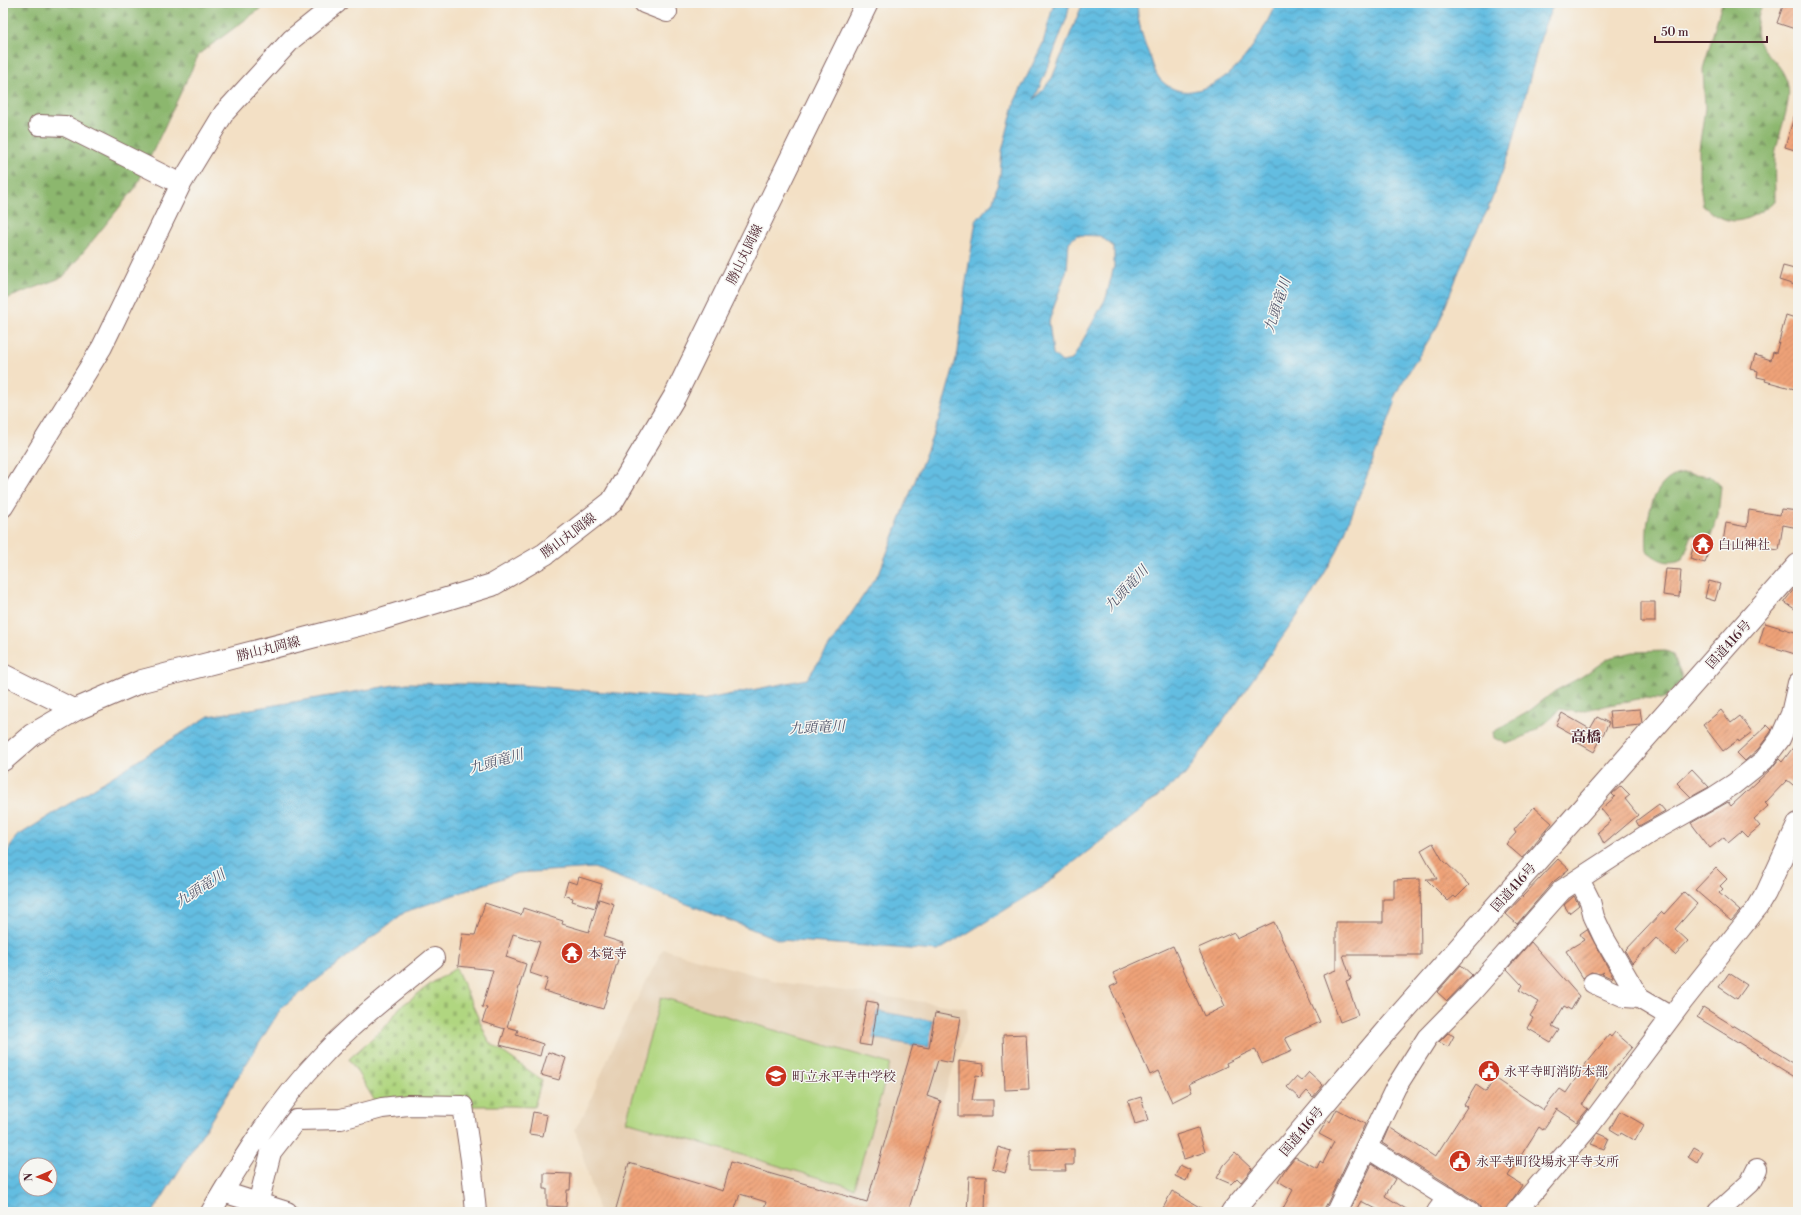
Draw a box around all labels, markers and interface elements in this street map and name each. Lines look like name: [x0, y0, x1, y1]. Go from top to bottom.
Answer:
scale bar: [1655, 18, 1767, 44]
text: 50 m: [1661, 25, 1689, 40]
street label: 勝山丸岡線: [723, 222, 766, 287]
water label: 九頭竜川: [1261, 274, 1296, 335]
street label: 勝山丸岡線: [538, 510, 599, 562]
temple icon: 白山神社: [1690, 531, 1716, 557]
place label: 白山神社: [1718, 537, 1770, 553]
water label: 九頭竜川: [1101, 561, 1154, 615]
street label: 国道416号: [1703, 617, 1755, 672]
street label: 勝山丸岡線: [235, 633, 302, 665]
water label: 九頭竜川: [789, 717, 847, 738]
district label: 高橋: [1571, 728, 1601, 747]
water label: 九頭竜川: [467, 745, 528, 778]
street label: 国道416号: [1488, 860, 1540, 915]
water label: 九頭竜川: [172, 865, 231, 912]
temple icon: 本覚寺: [559, 940, 585, 966]
place label: 本覚寺: [588, 946, 627, 962]
public building icon: 永平寺町消防本部: [1476, 1058, 1502, 1084]
school or university icon: 町立永平寺中学校: [763, 1063, 789, 1089]
place label: 永平寺町消防本部: [1504, 1064, 1608, 1080]
place label: 町立永平寺中学校: [792, 1069, 896, 1085]
street label: 国道416号: [1276, 1104, 1327, 1160]
public building icon: 永平寺町役場永平寺支所: [1447, 1148, 1473, 1174]
place label: 永平寺町役場永平寺支所: [1476, 1154, 1619, 1170]
north arrow: [18, 1157, 58, 1197]
text: N: [22, 1172, 36, 1182]

